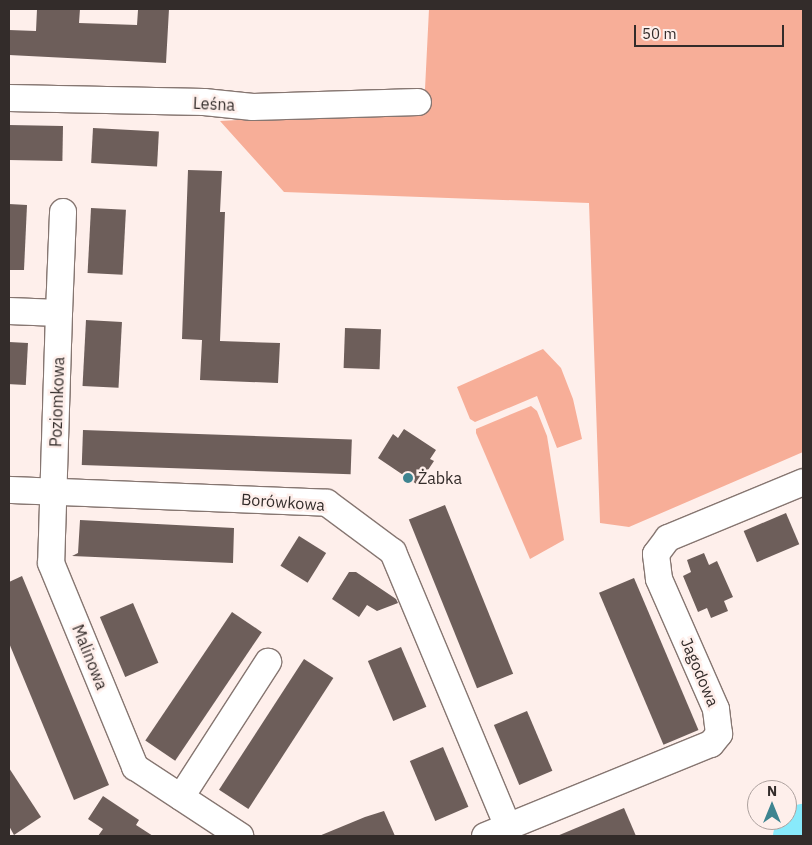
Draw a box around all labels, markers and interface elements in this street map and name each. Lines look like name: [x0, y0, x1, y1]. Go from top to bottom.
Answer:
scale bar: [637, 15, 787, 47]
text: 50 m: [642, 24, 677, 43]
street label: Leśna: [192, 93, 236, 115]
street label: Poziomkowa: [46, 357, 68, 447]
place label: Żabka: [418, 468, 462, 488]
marker: Żabka: [402, 472, 414, 484]
street label: Borówkowa: [240, 489, 326, 515]
street label: Malinowa: [68, 622, 112, 692]
street label: Jagodowa: [677, 635, 723, 709]
north arrow: [747, 780, 797, 830]
text: N: [767, 782, 777, 800]

